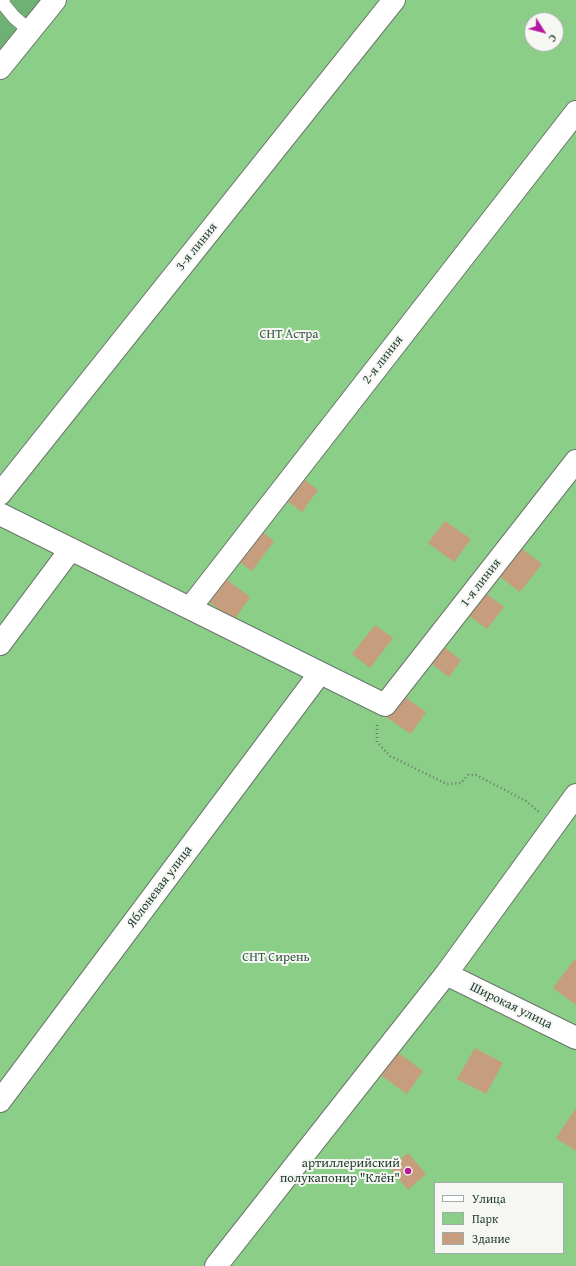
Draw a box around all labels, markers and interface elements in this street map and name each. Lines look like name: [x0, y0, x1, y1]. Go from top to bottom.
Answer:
north arrow: [524, 12, 564, 52]
text: С: [545, 31, 561, 46]
street label: 3-я линия: [173, 220, 221, 274]
park label: СНТ Астра: [260, 327, 318, 343]
street label: 2-я линия: [359, 333, 407, 387]
street label: 1-я линия: [457, 556, 505, 610]
street label: Яблоневая улица: [124, 843, 196, 931]
park label: СНТ Сирень: [242, 950, 310, 966]
street label: Широкая улица: [467, 979, 555, 1033]
place label: артиллерийский полукапонир "Клён": [280, 1156, 400, 1187]
marker: артиллерийский полукапонир "Клён": [403, 1166, 413, 1176]
legend: [434, 1182, 564, 1254]
text: Улица: [472, 1190, 506, 1207]
text: Парк: [472, 1210, 498, 1227]
text: Здание: [472, 1230, 510, 1247]

